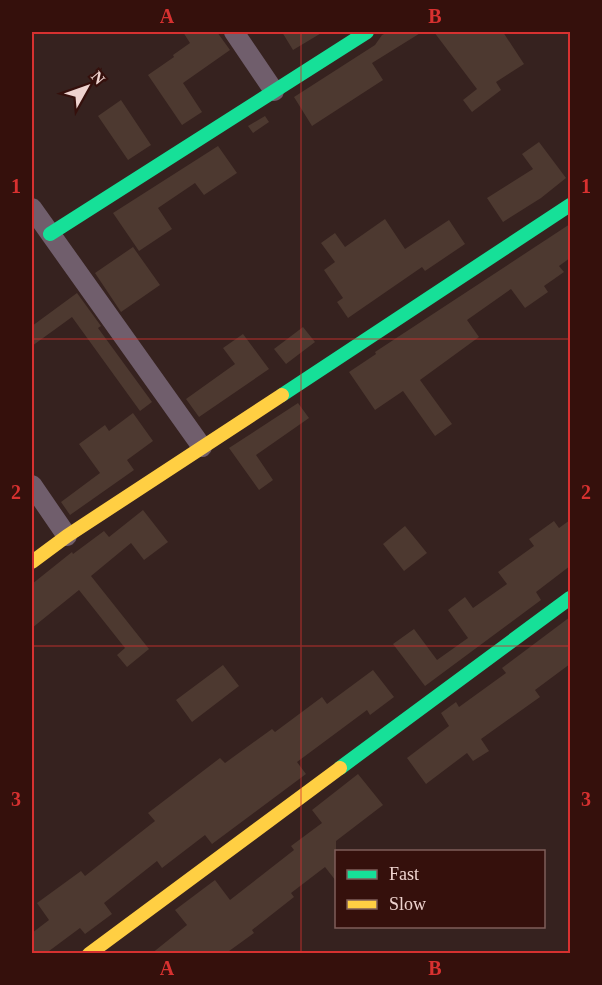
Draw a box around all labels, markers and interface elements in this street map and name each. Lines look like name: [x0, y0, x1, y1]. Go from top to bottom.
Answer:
text: A: [160, 5, 175, 27]
text: B: [428, 5, 442, 27]
north arrow: [57, 57, 117, 117]
text: N: [88, 68, 109, 88]
text: 1: [11, 175, 21, 197]
text: 1: [581, 175, 591, 197]
text: 2: [11, 481, 21, 503]
text: 2: [581, 481, 591, 503]
text: 3: [11, 788, 21, 810]
text: 3: [581, 788, 591, 810]
legend: [335, 850, 545, 928]
text: Fast: [389, 864, 419, 884]
text: Slow: [389, 894, 426, 914]
text: A: [160, 957, 175, 979]
text: B: [428, 957, 442, 979]

